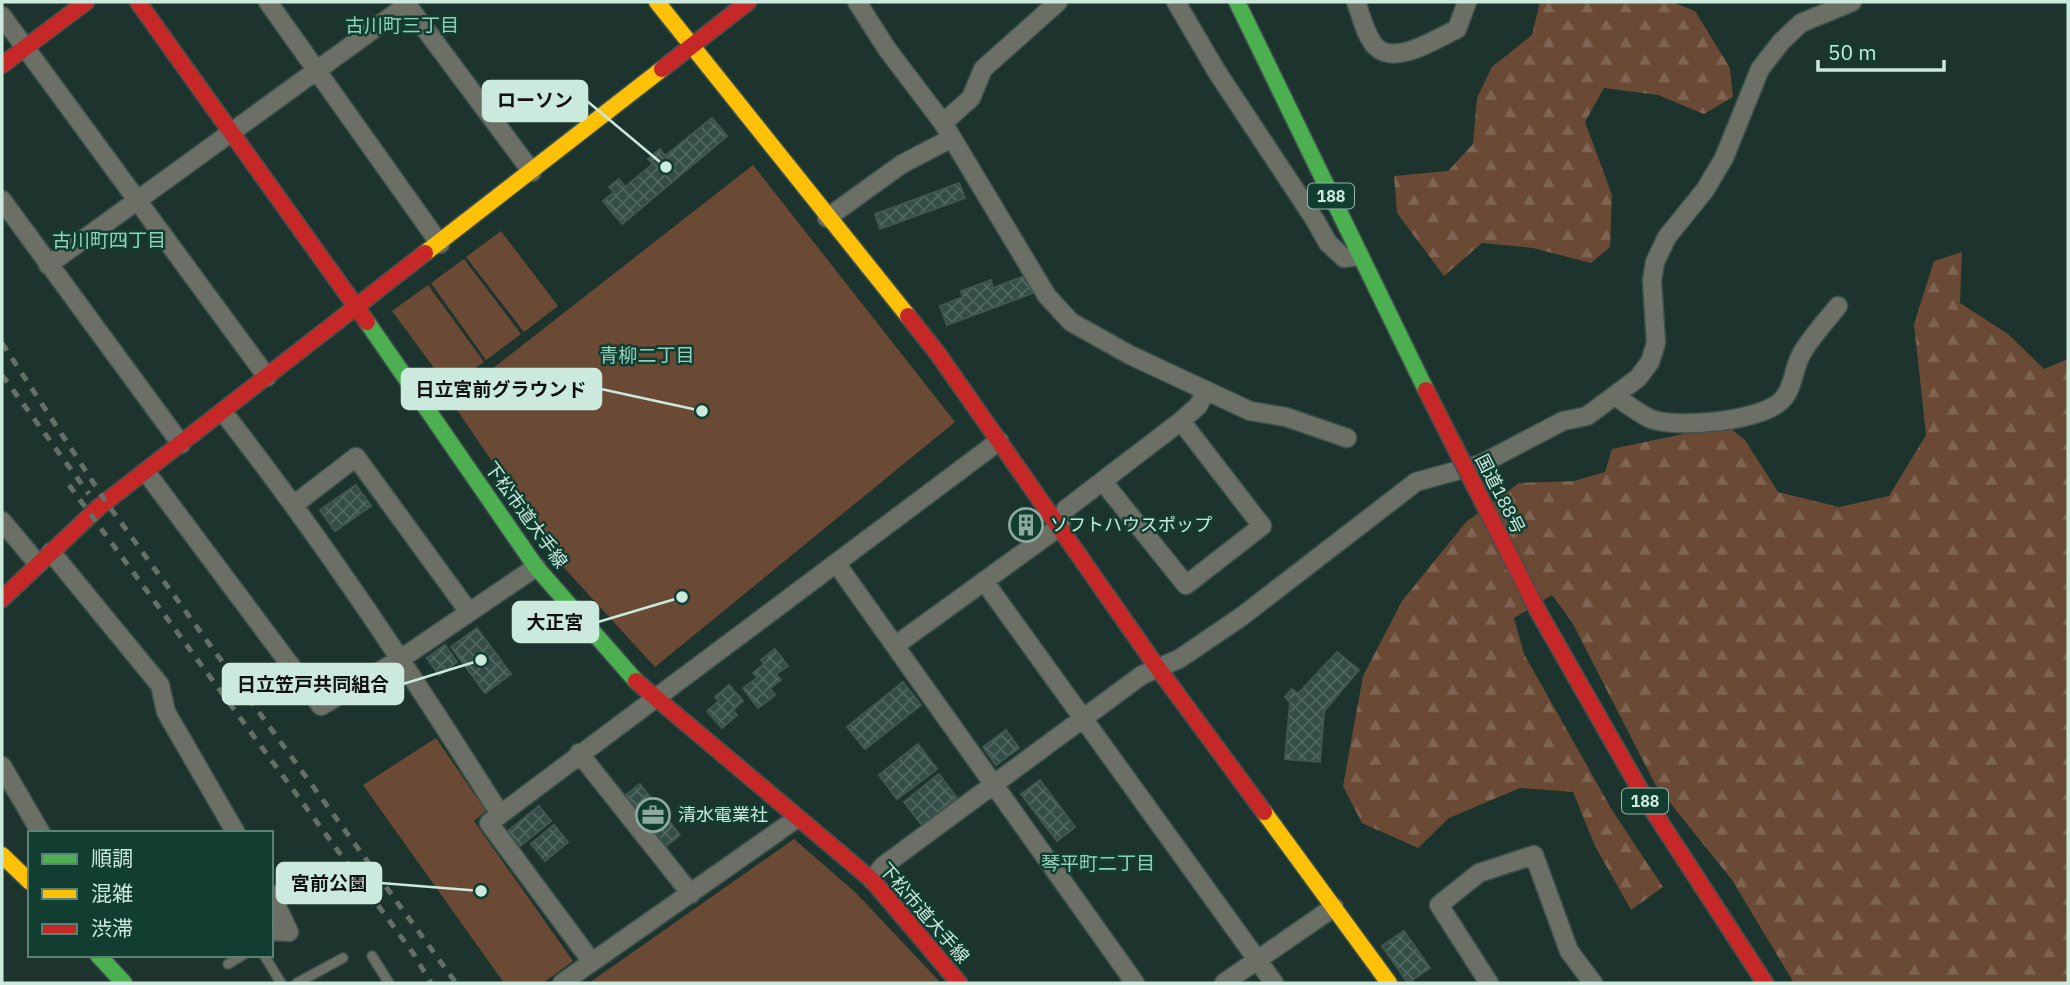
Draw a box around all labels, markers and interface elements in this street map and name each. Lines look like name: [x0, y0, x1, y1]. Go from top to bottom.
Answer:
district label: 古川町三丁目: [345, 13, 459, 37]
scale bar: [1818, 28, 1944, 72]
text: 50 m: [1828, 38, 1877, 66]
callout: ローソン: [483, 81, 587, 121]
text: ローソン: [497, 88, 573, 112]
road number: 188: [1308, 184, 1354, 208]
district label: 古川町四丁目: [52, 228, 166, 252]
district label: 青柳二丁目: [599, 343, 695, 367]
callout: 日立宮前グラウンド: [402, 369, 601, 409]
text: 日立宮前グラウンド: [415, 377, 587, 401]
street label: 国道188号: [1471, 450, 1530, 537]
street label: 下松市道大手線: [480, 457, 573, 572]
building icon: ソフトハウスポップ: [1007, 506, 1045, 544]
place label: ソフトハウスポップ: [1050, 513, 1212, 536]
callout: 大正宮: [513, 602, 598, 642]
text: 大正宮: [526, 610, 584, 634]
callout: 日立笠戸共同組合: [223, 664, 403, 704]
text: 日立笠戸共同組合: [237, 672, 389, 696]
road number: 188: [1622, 788, 1668, 814]
office icon: 清水電業社: [634, 796, 672, 834]
place label: 清水電業社: [678, 803, 768, 826]
legend: [28, 831, 273, 957]
text: 順調: [91, 844, 133, 872]
district label: 琴平町二丁目: [1041, 851, 1155, 875]
street label: 下松市道大手線: [874, 858, 974, 968]
callout: 宮前公園: [277, 863, 381, 903]
text: 宮前公園: [291, 871, 367, 895]
text: 混雑: [91, 879, 133, 907]
text: 渋滞: [91, 914, 133, 942]

